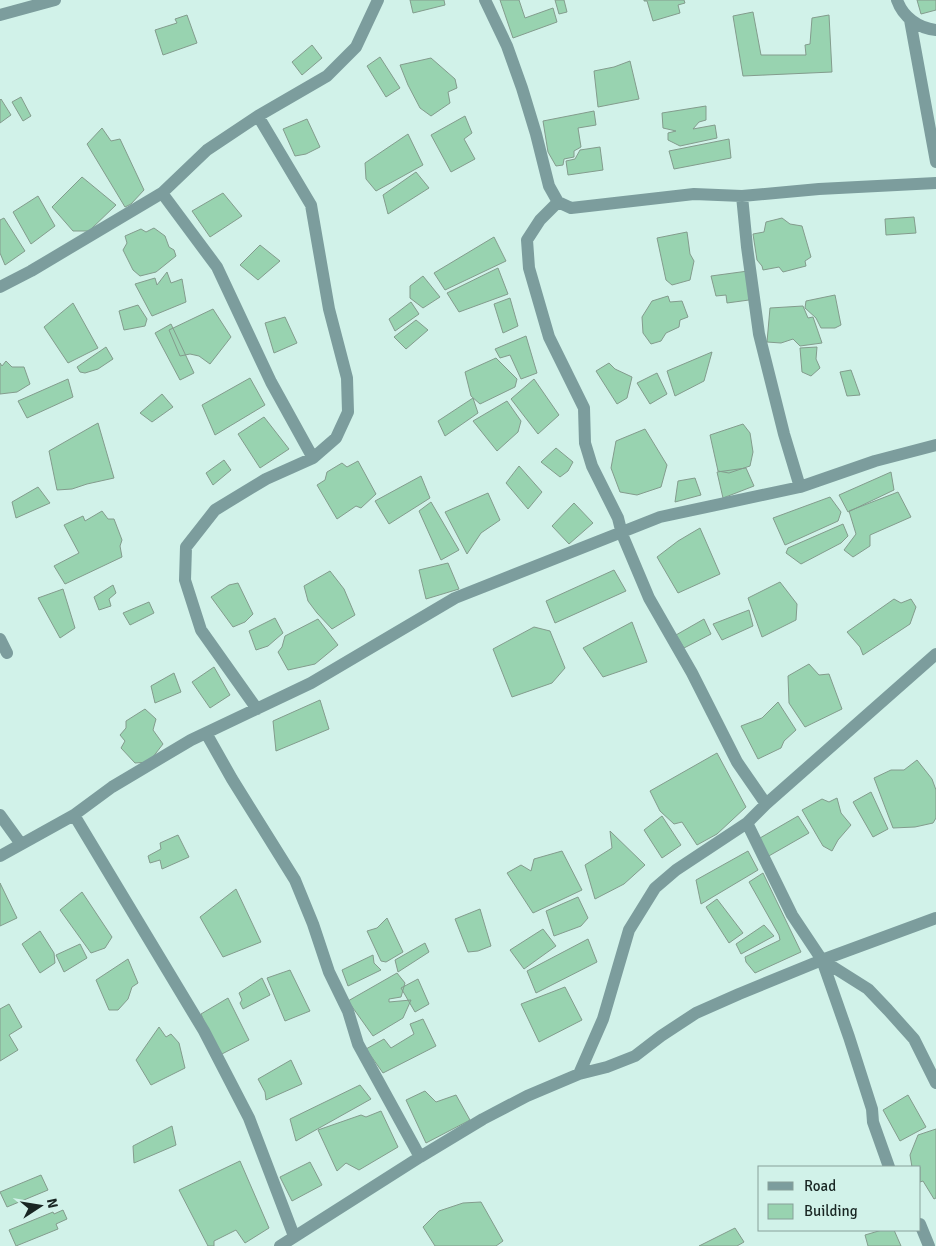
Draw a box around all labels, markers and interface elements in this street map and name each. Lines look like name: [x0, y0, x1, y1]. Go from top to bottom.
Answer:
legend: [758, 1166, 921, 1231]
text: Road: [804, 1177, 836, 1195]
north arrow: [15, 1181, 65, 1231]
text: N: [43, 1197, 62, 1210]
text: Building: [804, 1202, 858, 1220]

